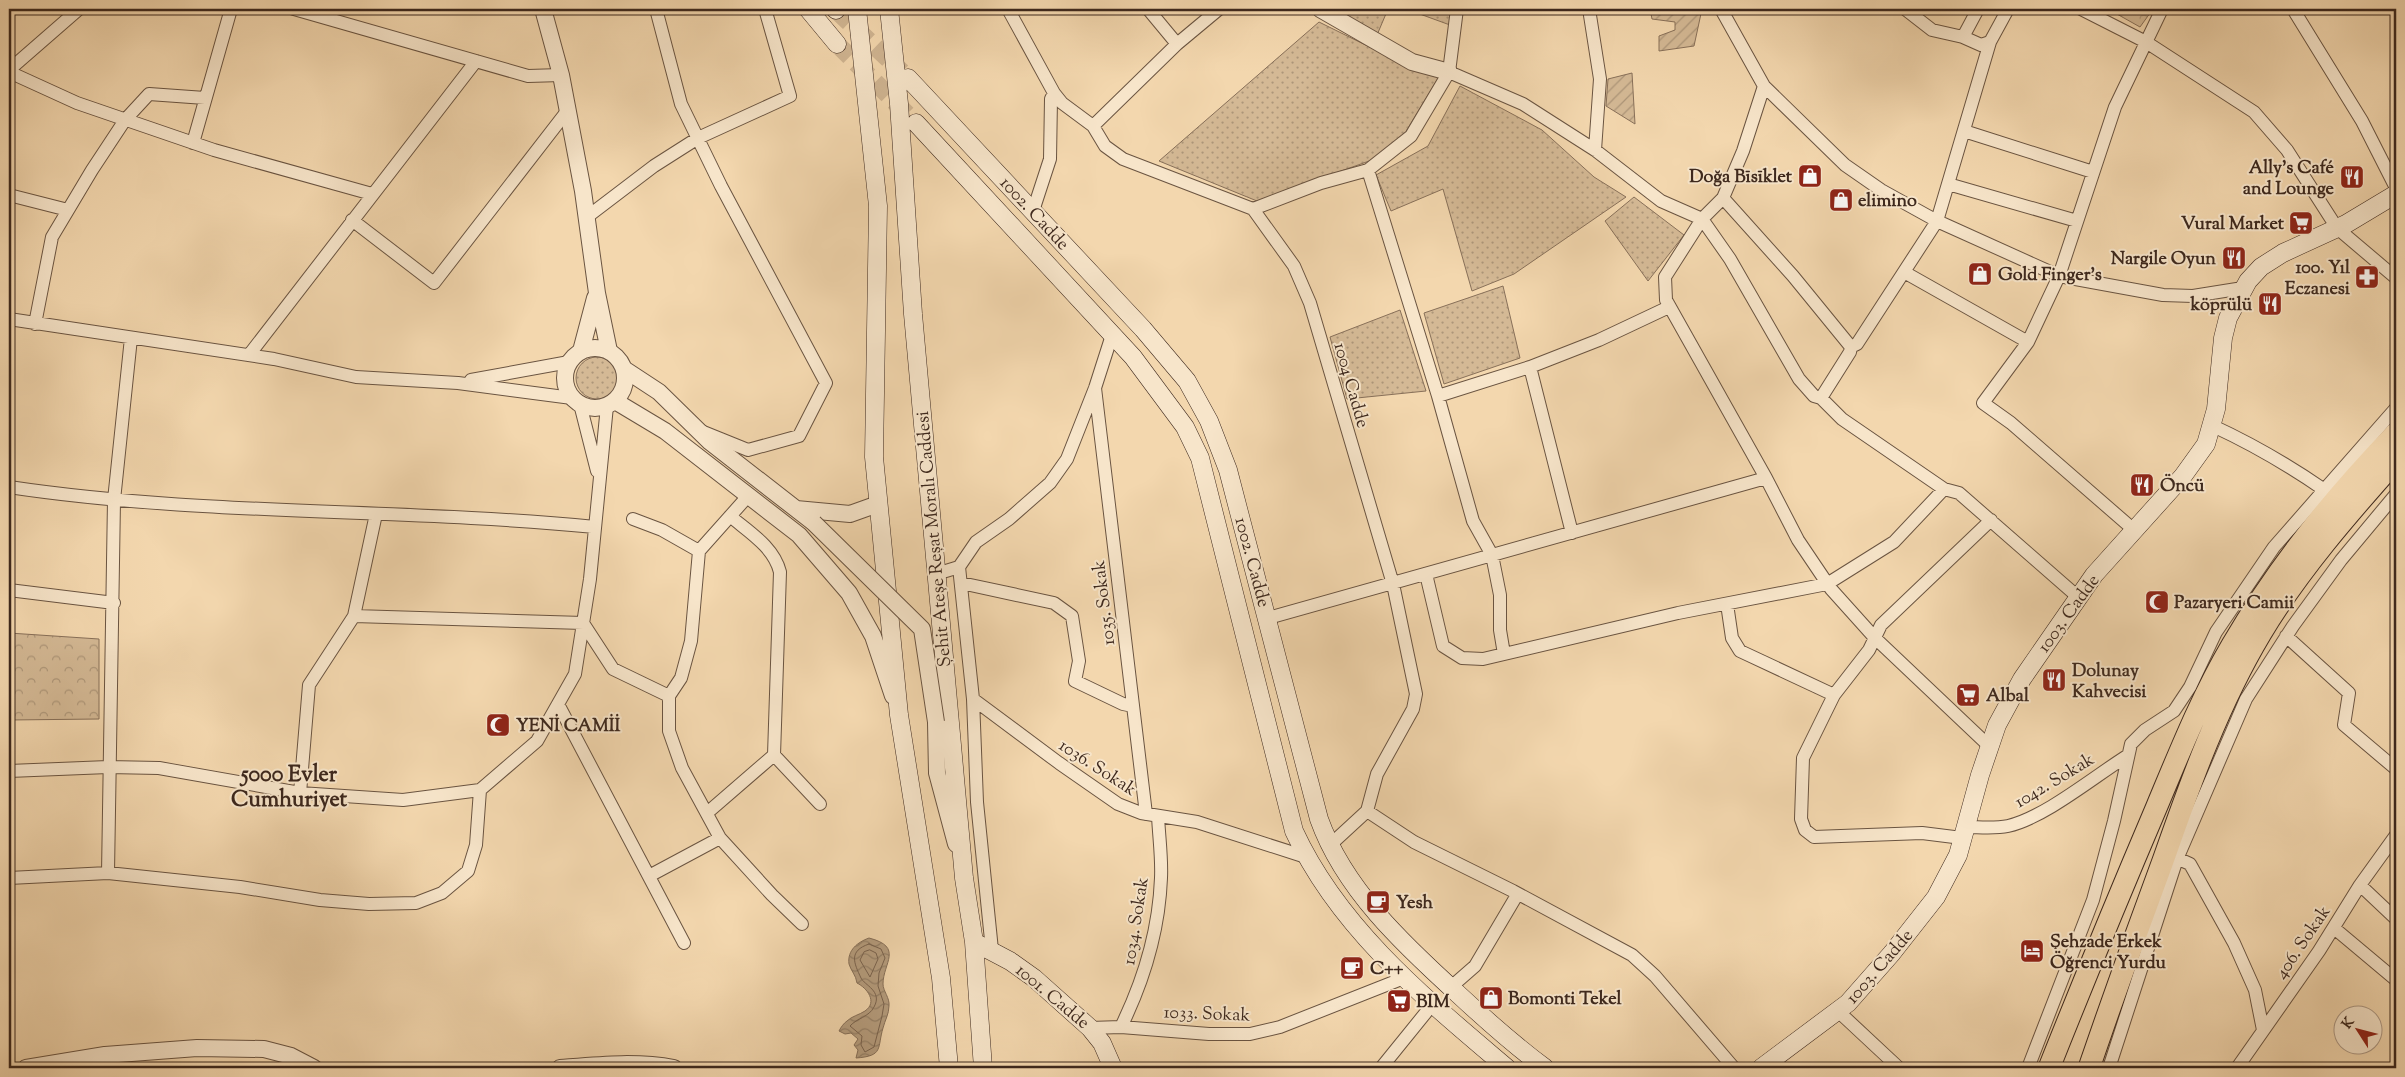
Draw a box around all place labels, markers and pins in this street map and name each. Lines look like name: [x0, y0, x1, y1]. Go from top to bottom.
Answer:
place label: Ally’s Café and Lounge: [2243, 156, 2335, 203]
shop icon: Doğa Bīsīklet: [1797, 163, 1823, 189]
restaurant icon: Ally’s Café and Lounge: [2339, 164, 2365, 190]
place label: Doğa Bīsīklet: [1689, 165, 1793, 191]
shop icon: elimino: [1828, 187, 1854, 213]
place label: elimino: [1858, 189, 1917, 215]
supermarket icon: Vural Market: [2288, 210, 2314, 236]
place label: Vural Market: [2181, 212, 2285, 238]
restaurant icon: Nargile Oyun: [2221, 245, 2247, 271]
place label: Nargile Oyun: [2111, 247, 2216, 273]
place label: 100. Yıl Eczanesi: [2285, 256, 2351, 303]
shop icon: Gold Finger’s: [1967, 261, 1993, 287]
place label: Gold Finger’s: [1998, 263, 2102, 289]
pharmacy icon: 100. Yıl Eczanesi: [2354, 264, 2380, 290]
restaurant icon: köprülü: [2257, 291, 2283, 317]
place label: köprülü: [2190, 293, 2253, 319]
restaurant icon: Öncü: [2129, 472, 2155, 498]
place label: Öncü: [2160, 473, 2205, 500]
mosque icon: Pazaryeri Camii: [2144, 589, 2170, 615]
place label: Pazaryeri Camii: [2174, 591, 2295, 617]
place label: Dolunay Kahvecisi: [2072, 659, 2147, 706]
restaurant icon: Dolunay Kahvecisi: [2041, 667, 2067, 693]
supermarket icon: Albal: [1955, 682, 1981, 708]
place label: Albal: [1986, 684, 2030, 710]
mosque icon: YENİ CAMİİ: [485, 712, 511, 738]
place label: YENİ CAMİİ: [516, 713, 621, 740]
cafe icon: Yesh: [1365, 889, 1391, 915]
place label: Yesh: [1396, 891, 1434, 917]
place label: Şehzade Erkek Öğrenci Yurdu: [2050, 930, 2167, 977]
hotel icon: Şehzade Erkek Öğrenci Yurdu: [2019, 938, 2045, 964]
cafe icon: C++: [1339, 955, 1365, 981]
place label: C++: [1370, 957, 1404, 983]
shop icon: Bomonti Tekel: [1478, 985, 1504, 1011]
place label: Bomonti Tekel: [1508, 987, 1622, 1013]
supermarket icon: BIM: [1386, 988, 1412, 1014]
place label: BIM: [1416, 990, 1450, 1016]

